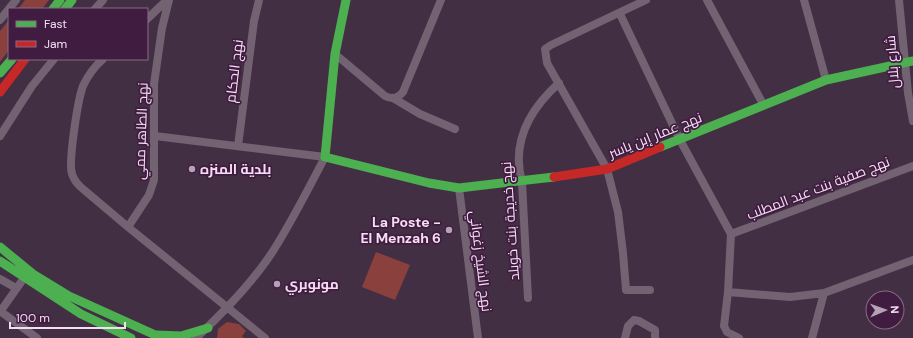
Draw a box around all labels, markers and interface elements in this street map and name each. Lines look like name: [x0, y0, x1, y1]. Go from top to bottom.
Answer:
legend: [8, 8, 148, 60]
text: Fast: [44, 16, 67, 32]
street label: شارع بلال: [881, 35, 903, 89]
text: Jam: [44, 36, 67, 52]
street label: نهج الحكام: [221, 38, 248, 104]
street label: نهج الطاهر ممي: [130, 82, 155, 180]
street label: نهج عمار إبن ياسر: [605, 108, 704, 162]
street label: نهج صفية بنت عبد المطلب: [744, 152, 892, 224]
place label: بلدية المنزه: [200, 160, 271, 178]
street label: نهج خديجة بنت خويلد: [497, 161, 523, 281]
marker: بلدية المنزه: [187, 164, 197, 174]
street label: نهج الشيخ زغواني: [463, 209, 496, 313]
place label: La Poste - El Menzah 6: [360, 213, 441, 247]
marker: La Poste - El Menzah 6: [444, 225, 454, 235]
place label: مونوبري: [285, 275, 339, 295]
marker: مونوبري: [272, 279, 282, 289]
north arrow: [865, 290, 905, 330]
scale bar: [10, 304, 125, 330]
text: N: [888, 305, 902, 314]
text: 100 m: [16, 310, 50, 326]

